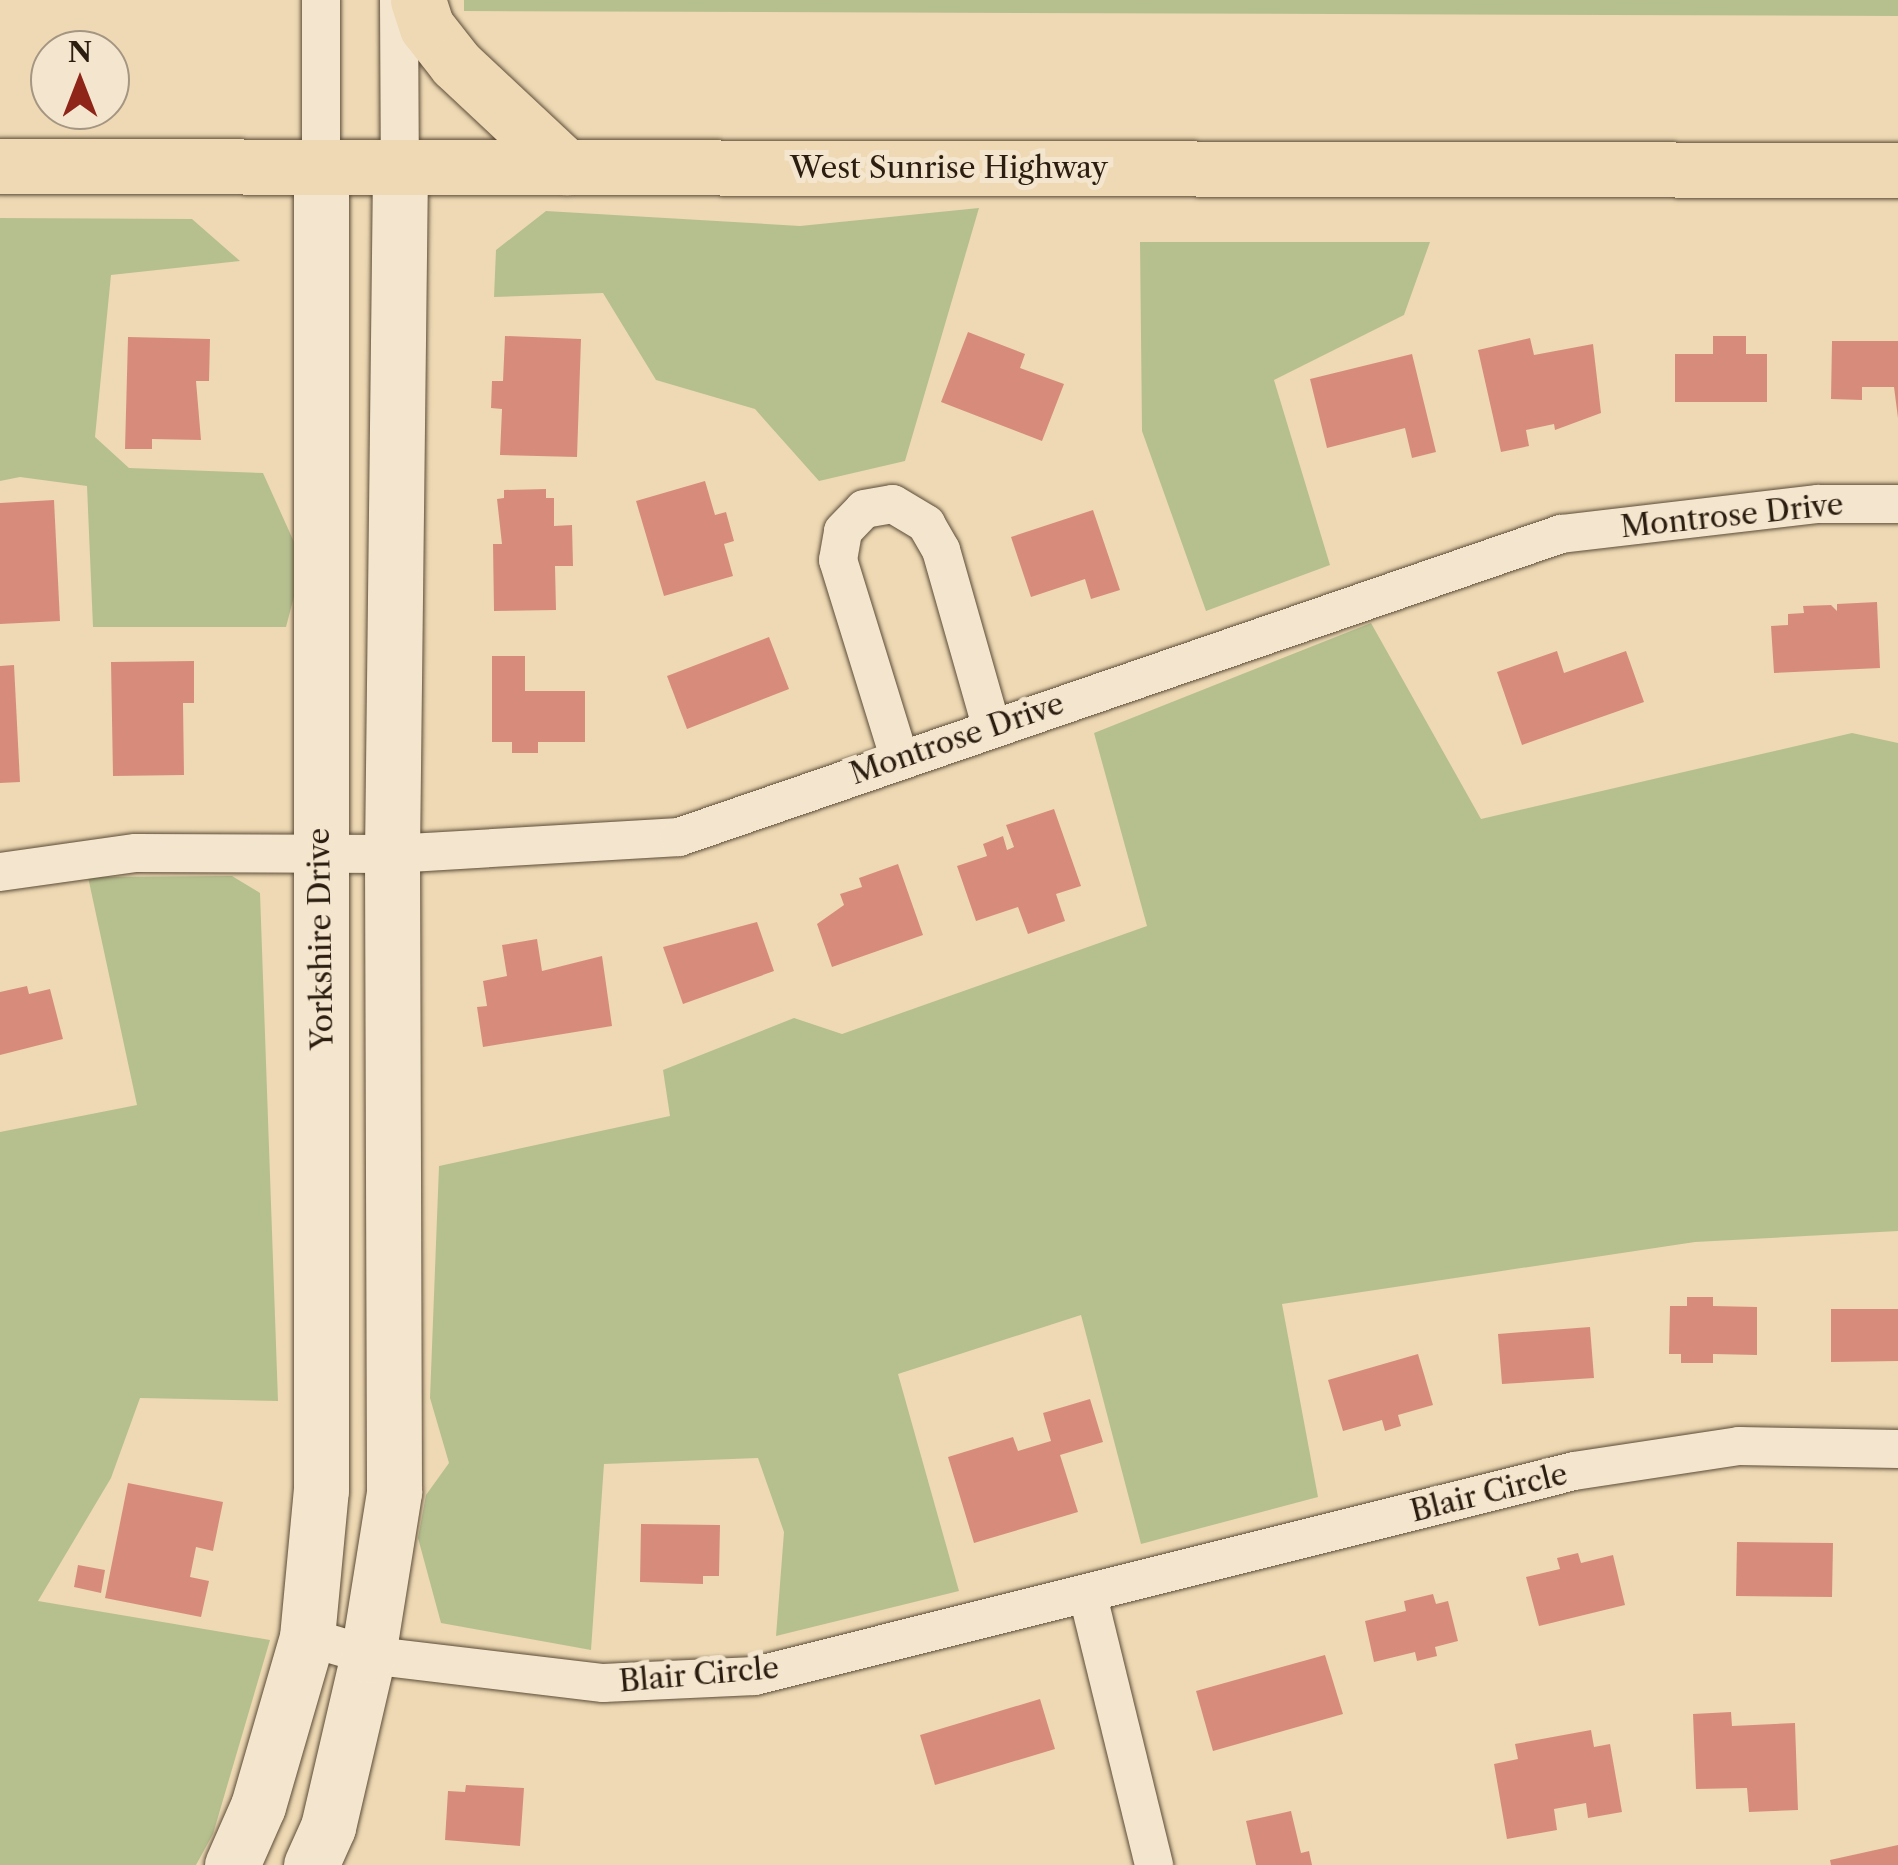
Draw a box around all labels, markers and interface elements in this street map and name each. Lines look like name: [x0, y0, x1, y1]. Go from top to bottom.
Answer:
north arrow: [30, 30, 130, 130]
text: N: [68, 35, 92, 69]
street label: West Sunrise Highway: [790, 150, 1108, 186]
street label: Montrose Drive: [1619, 486, 1845, 546]
street label: Montrose Drive: [845, 686, 1069, 792]
street label: Yorkshire Drive: [301, 828, 341, 1050]
street label: Blair Circle: [1406, 1456, 1572, 1530]
street label: Blair Circle: [617, 1650, 781, 1700]

